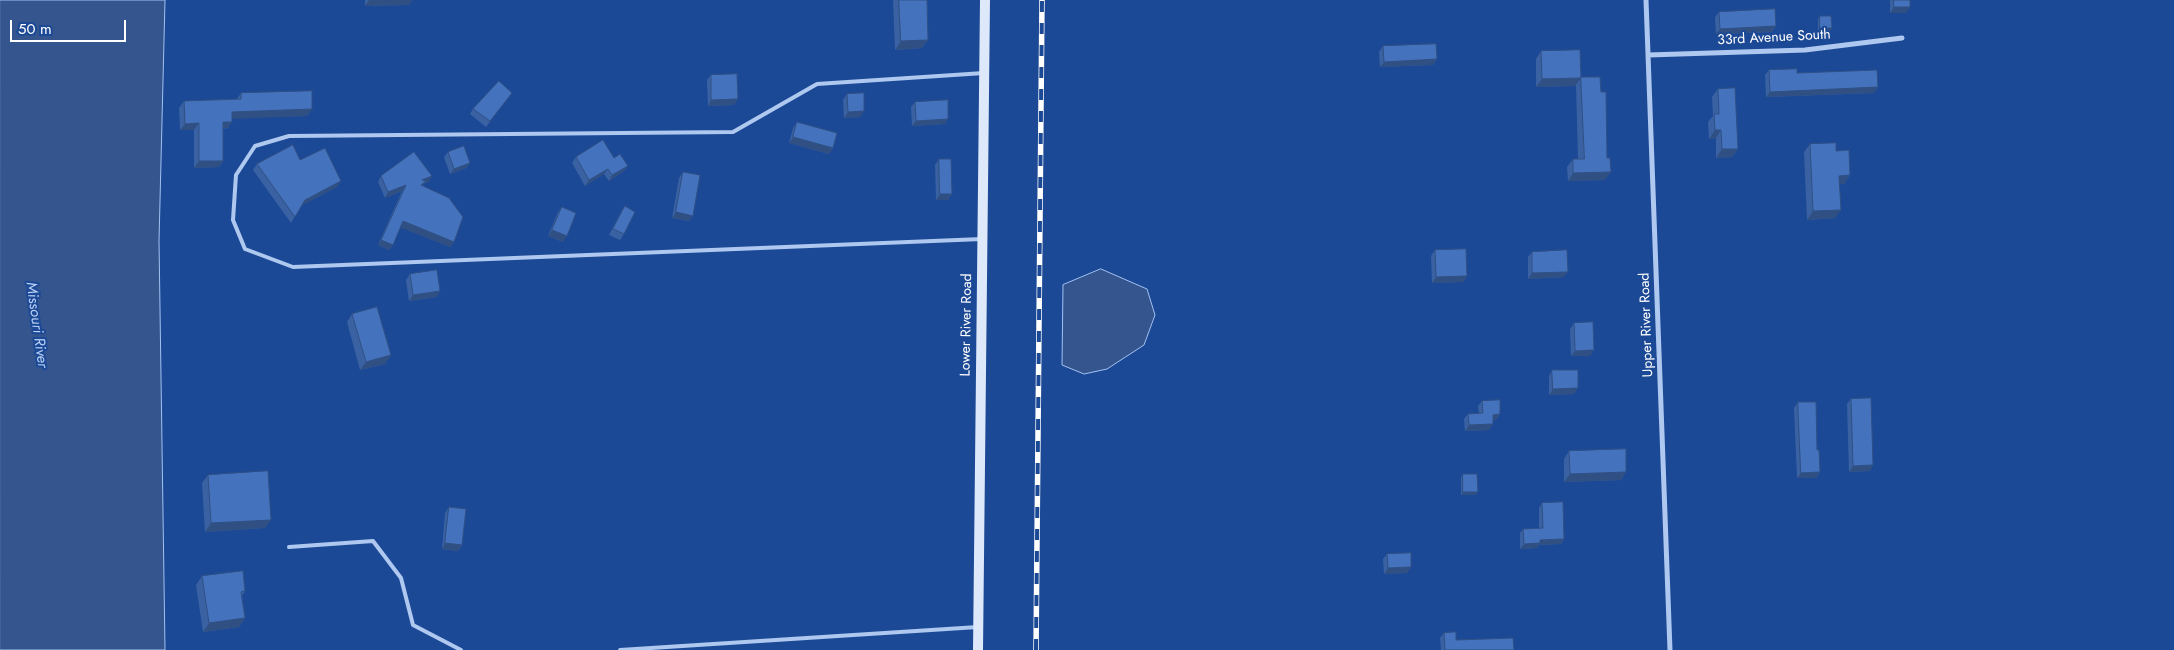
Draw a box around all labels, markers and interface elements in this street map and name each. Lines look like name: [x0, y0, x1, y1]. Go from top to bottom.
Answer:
scale bar: [12, 10, 129, 42]
text: 50 m: [18, 18, 52, 40]
street label: 33rd Avenue South: [1717, 27, 1831, 49]
street label: Upper River Road: [1637, 272, 1657, 378]
street label: Lower River Road: [958, 273, 976, 377]
water label: Missouri River: [21, 281, 51, 369]

